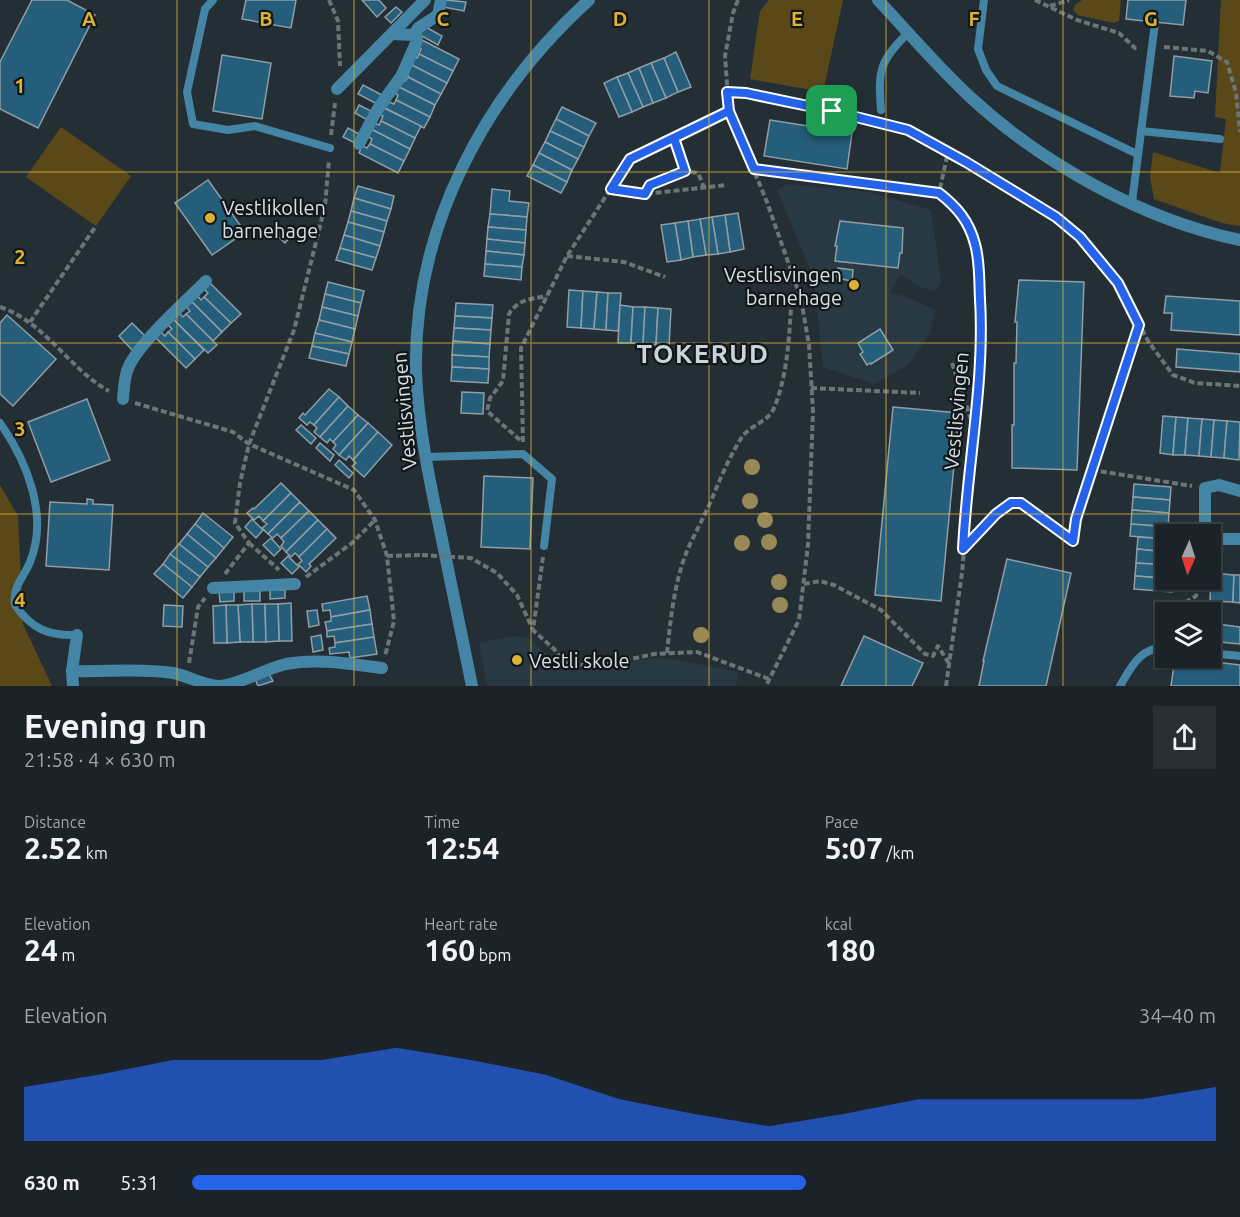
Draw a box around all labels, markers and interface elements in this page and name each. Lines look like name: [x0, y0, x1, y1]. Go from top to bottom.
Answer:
text: A: [82, 7, 96, 30]
text: B: [259, 7, 273, 30]
text: C: [437, 7, 450, 30]
text: D: [613, 7, 627, 30]
text: E: [791, 7, 803, 30]
text: F: [968, 7, 980, 30]
text: G: [1144, 7, 1158, 30]
text: 1: [14, 74, 26, 97]
pin: [806, 85, 857, 136]
icon: arrive: [815, 94, 848, 127]
place label: Vestlikollen barnehage: [222, 196, 326, 242]
marker: Vestlikollen barnehage: [203, 211, 217, 225]
text: 2: [14, 245, 26, 268]
place label: Vestlisvingen barnehage: [724, 263, 842, 309]
marker: Vestlisvingen barnehage: [847, 278, 861, 292]
district label: TOKERUD: [637, 339, 769, 368]
street label: Vestlisvingen: [387, 351, 421, 471]
street label: Vestlisvingen: [939, 351, 973, 471]
text: 3: [14, 417, 26, 440]
north arrow: [1155, 524, 1221, 590]
map controls: [1155, 524, 1221, 668]
text: 4: [14, 588, 26, 611]
button: layers: [1155, 602, 1221, 668]
place label: Vestli skole: [529, 649, 630, 672]
marker: Vestli skole: [510, 653, 524, 667]
button: share: [1153, 706, 1216, 769]
text: Evening run: [24, 707, 207, 744]
text: 21:58 · 4 × 630 m: [24, 748, 176, 771]
text: Distance: [24, 813, 86, 831]
text: Time: [424, 813, 460, 831]
text: Pace: [825, 813, 859, 831]
text: 2.52: [24, 831, 82, 865]
text: 12:54: [424, 831, 499, 865]
text: 5:07: [825, 831, 883, 865]
text: km: [82, 844, 108, 862]
text: /km: [883, 844, 914, 862]
text: Elevation: [24, 915, 91, 933]
text: Heart rate: [424, 915, 498, 933]
text: kcal: [825, 915, 852, 933]
text: 24: [24, 933, 58, 967]
text: 160: [424, 933, 475, 967]
text: 180: [825, 933, 875, 967]
text: m: [58, 946, 75, 964]
text: bpm: [475, 946, 511, 964]
text: Elevation: [24, 1004, 107, 1027]
text: 34–40 m: [1139, 1004, 1216, 1027]
text: 630 m: [24, 1171, 80, 1194]
text: 5:31: [120, 1171, 159, 1194]

